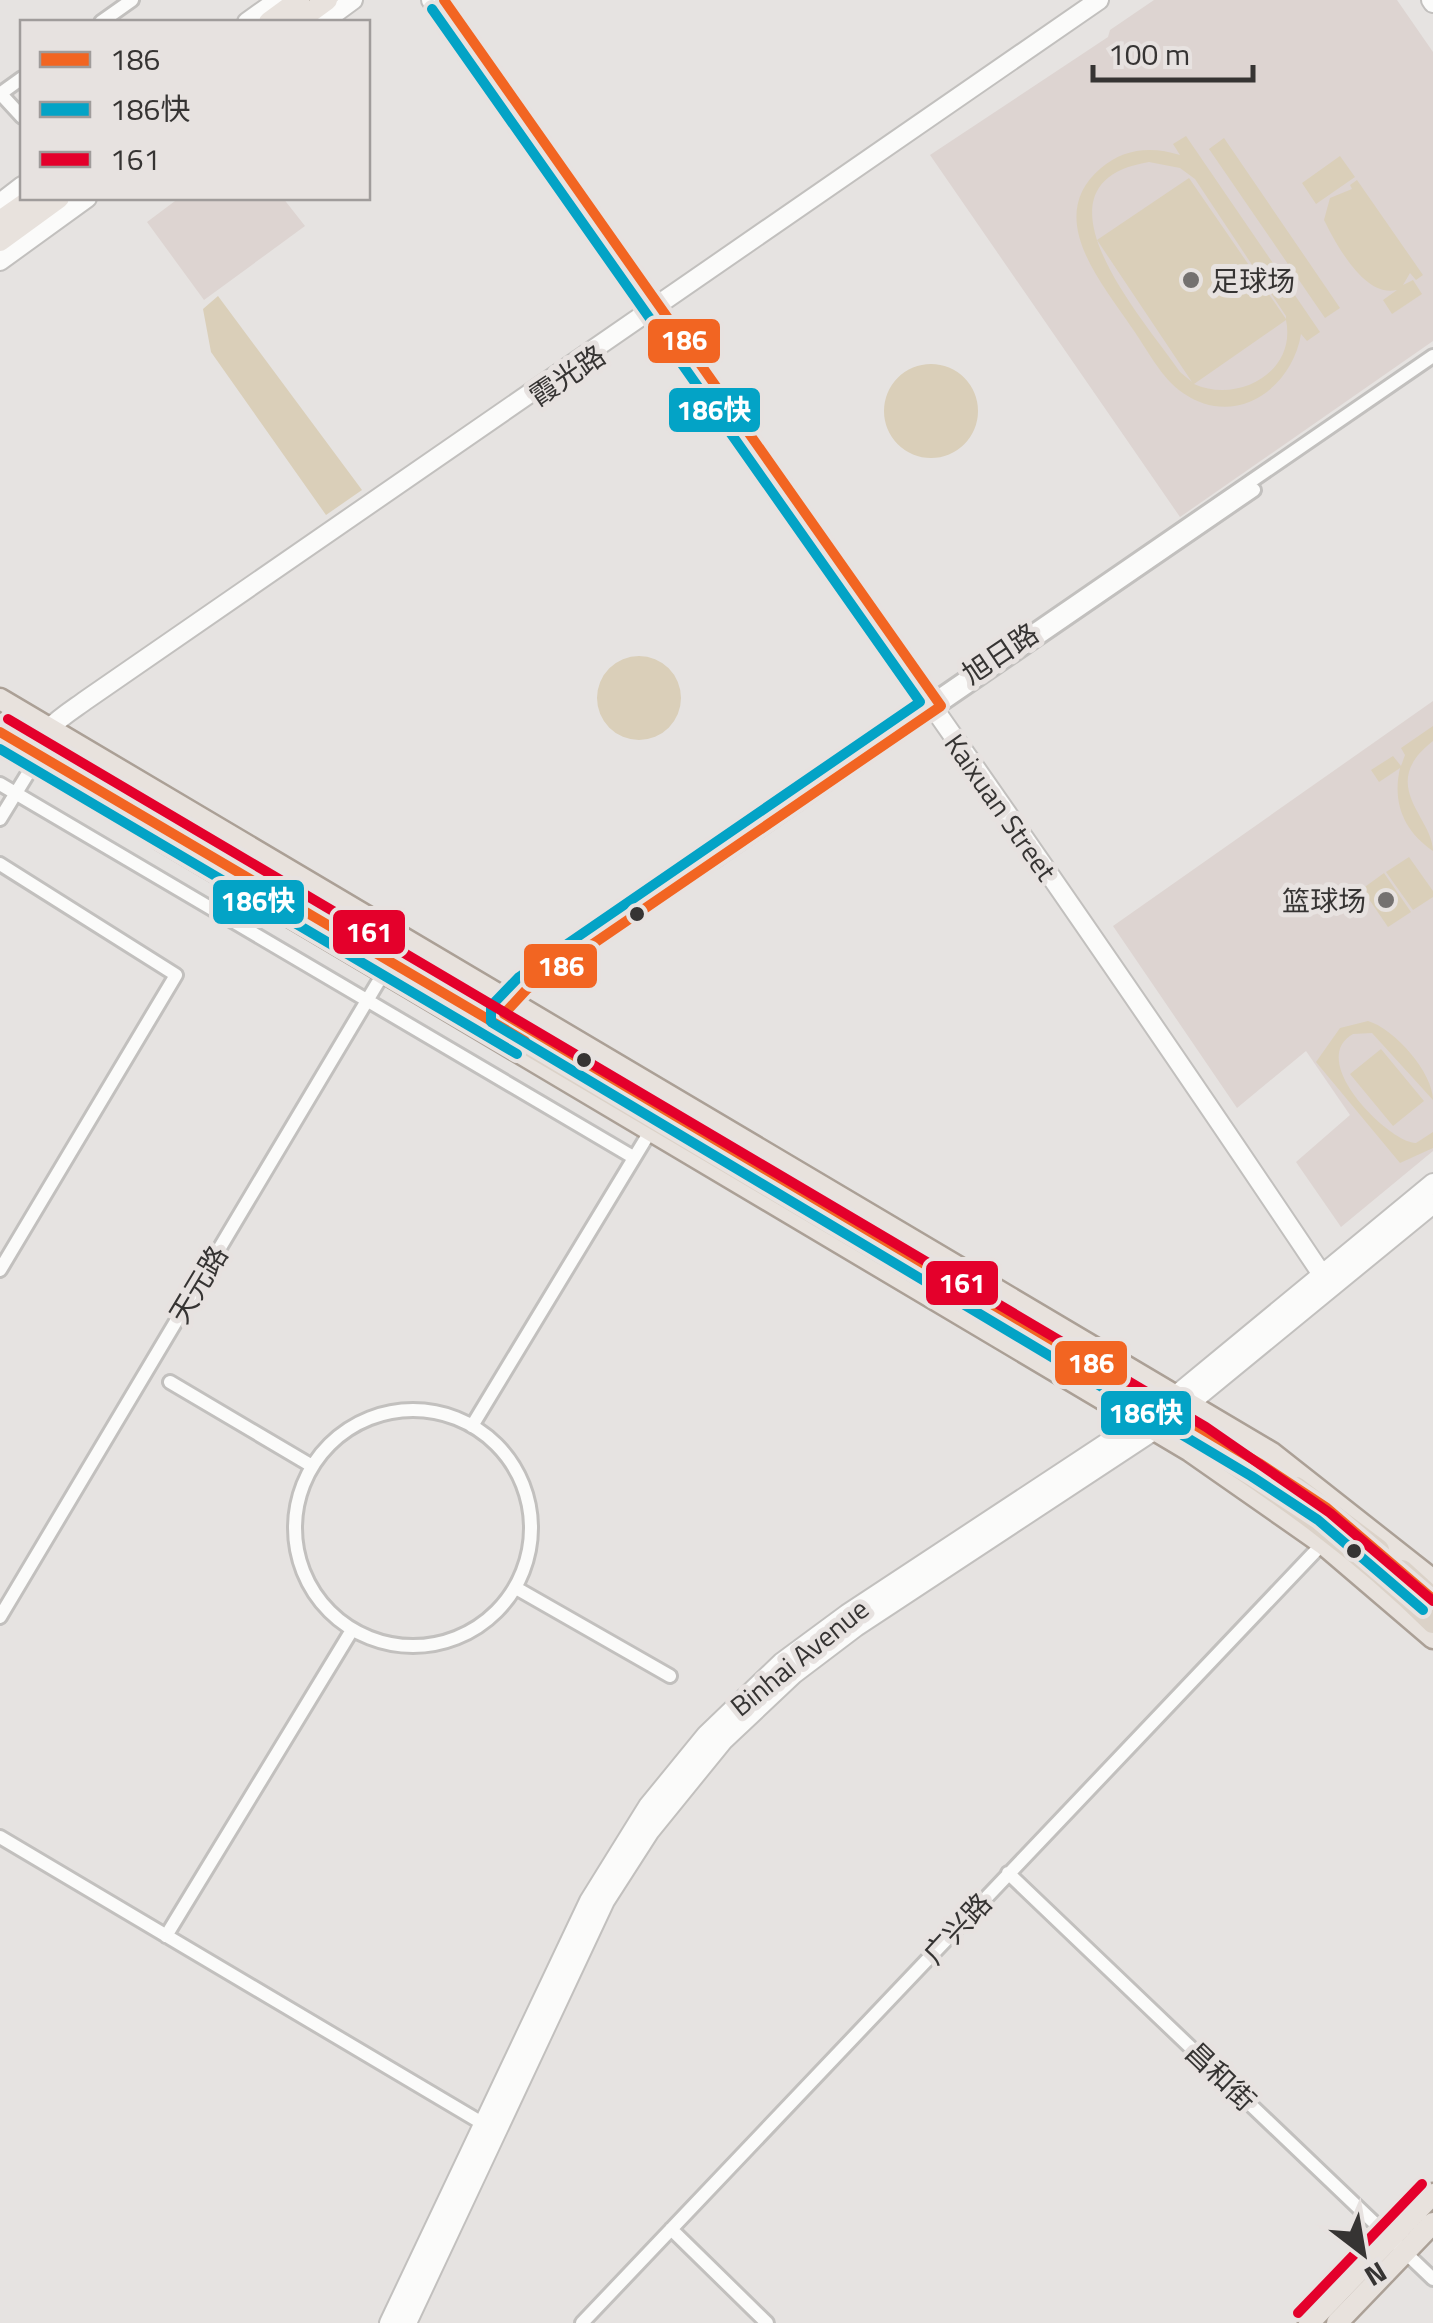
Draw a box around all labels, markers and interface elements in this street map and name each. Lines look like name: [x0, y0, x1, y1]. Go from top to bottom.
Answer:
legend: [20, 20, 370, 200]
scale bar: [1093, 20, 1253, 82]
text: 100 m: [1108, 31, 1190, 77]
text: 186: [110, 36, 160, 82]
text: 186快: [110, 86, 190, 132]
text: 161: [110, 136, 160, 182]
place label: 足球场: [1211, 259, 1295, 302]
marker: 足球场: [1180, 269, 1202, 291]
line badge: 186: [646, 317, 722, 365]
text: 186: [660, 318, 708, 361]
street label: 霞光路: [520, 334, 614, 416]
line badge: 186快: [667, 386, 762, 434]
text: 186快: [676, 388, 752, 431]
street label: 旭日路: [953, 612, 1047, 694]
street label: Kaixuan Street: [934, 725, 1068, 890]
line badge: 186快: [211, 878, 306, 926]
text: 186快: [220, 879, 296, 922]
place label: 篮球场: [1282, 879, 1366, 922]
marker: 篮球场: [1375, 889, 1397, 911]
unlabelled marker: [627, 904, 647, 924]
line badge: 161: [331, 908, 407, 956]
text: 161: [345, 910, 393, 953]
line badge: 186: [522, 942, 599, 990]
text: 186: [537, 944, 585, 987]
unlabelled marker: [574, 1050, 594, 1070]
street label: 天元路: [158, 1237, 238, 1331]
line badge: 161: [924, 1259, 1000, 1307]
text: 161: [938, 1261, 986, 1304]
line badge: 186: [1053, 1339, 1129, 1387]
text: 186: [1067, 1341, 1115, 1384]
line badge: 186快: [1099, 1389, 1193, 1437]
text: 186快: [1108, 1391, 1184, 1434]
unlabelled marker: [1344, 1541, 1364, 1561]
street label: Binhai Avenue: [720, 1588, 878, 1726]
street label: 广兴路: [913, 1883, 1001, 1973]
street label: 昌和街: [1176, 2031, 1266, 2121]
north arrow: [1313, 2203, 1413, 2303]
text: N: [1357, 2251, 1396, 2298]

